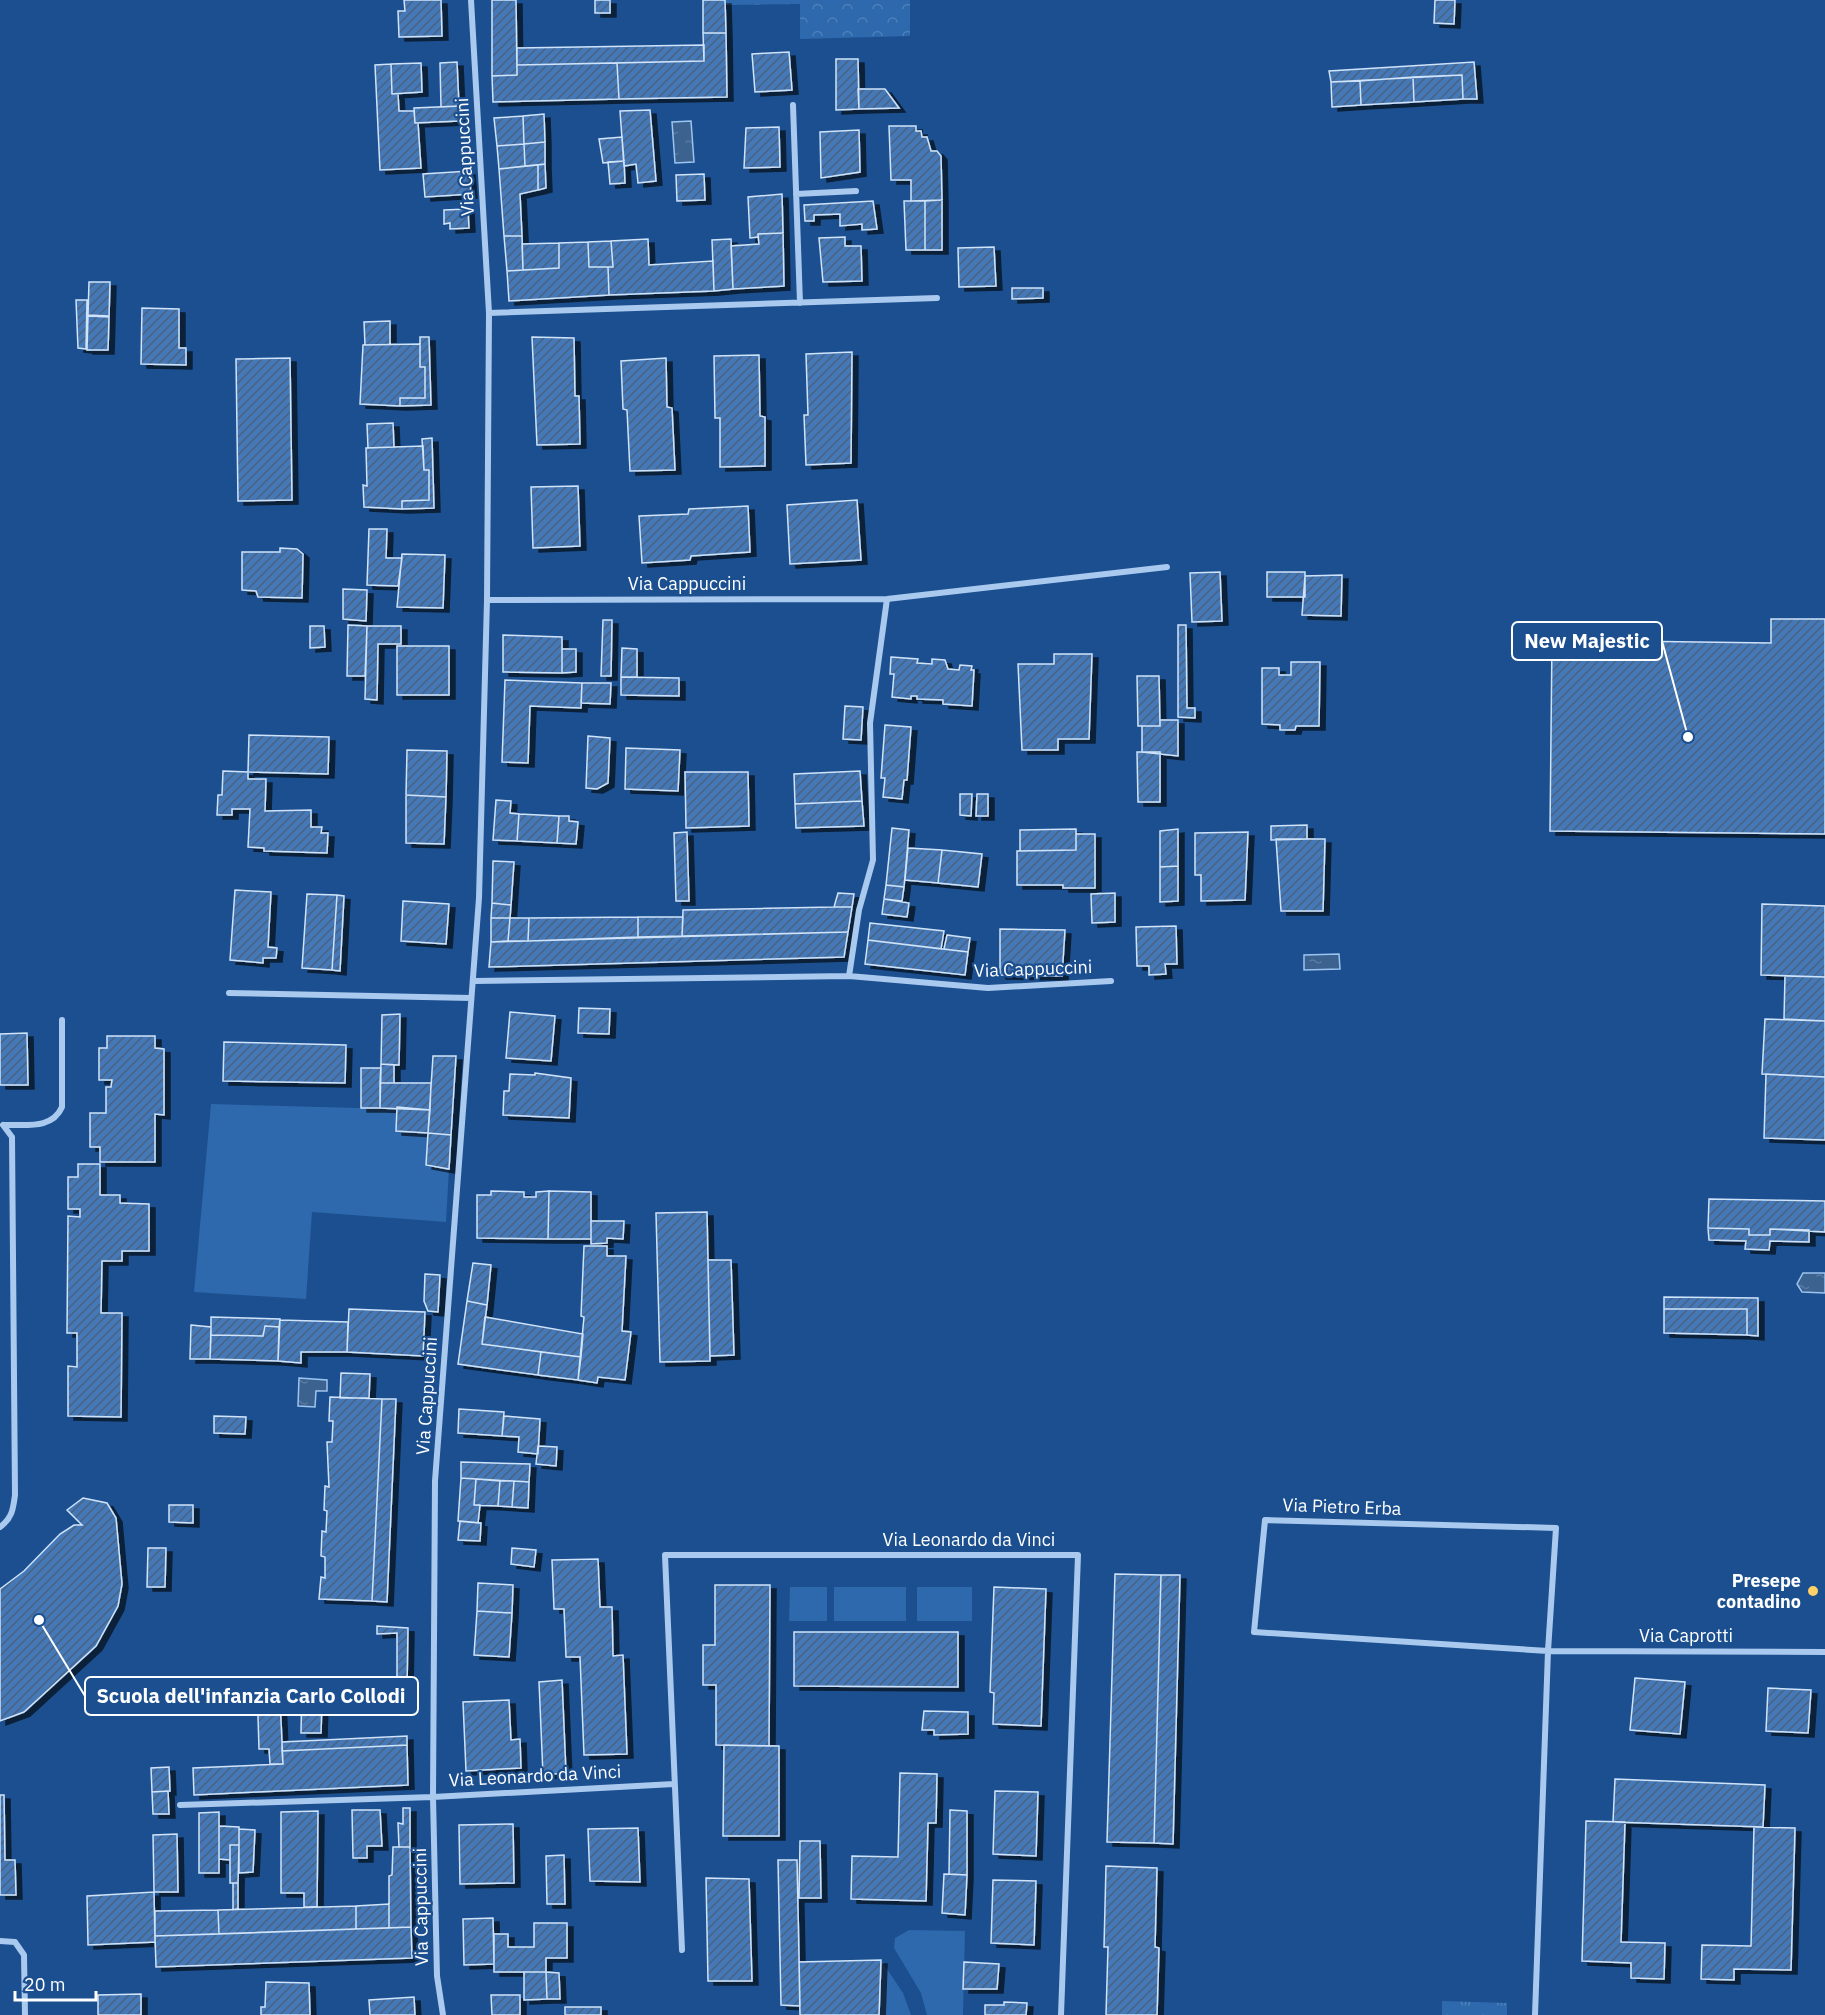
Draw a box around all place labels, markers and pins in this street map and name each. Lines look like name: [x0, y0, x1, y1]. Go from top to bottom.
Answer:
callout: New Majestic: [1512, 622, 1662, 660]
place label: Presepe contadino: [1717, 1569, 1801, 1613]
marker: Presepe contadino: [1806, 1584, 1820, 1598]
callout: Scuola dell'infanzia Carlo Collodi: [85, 1677, 418, 1715]

